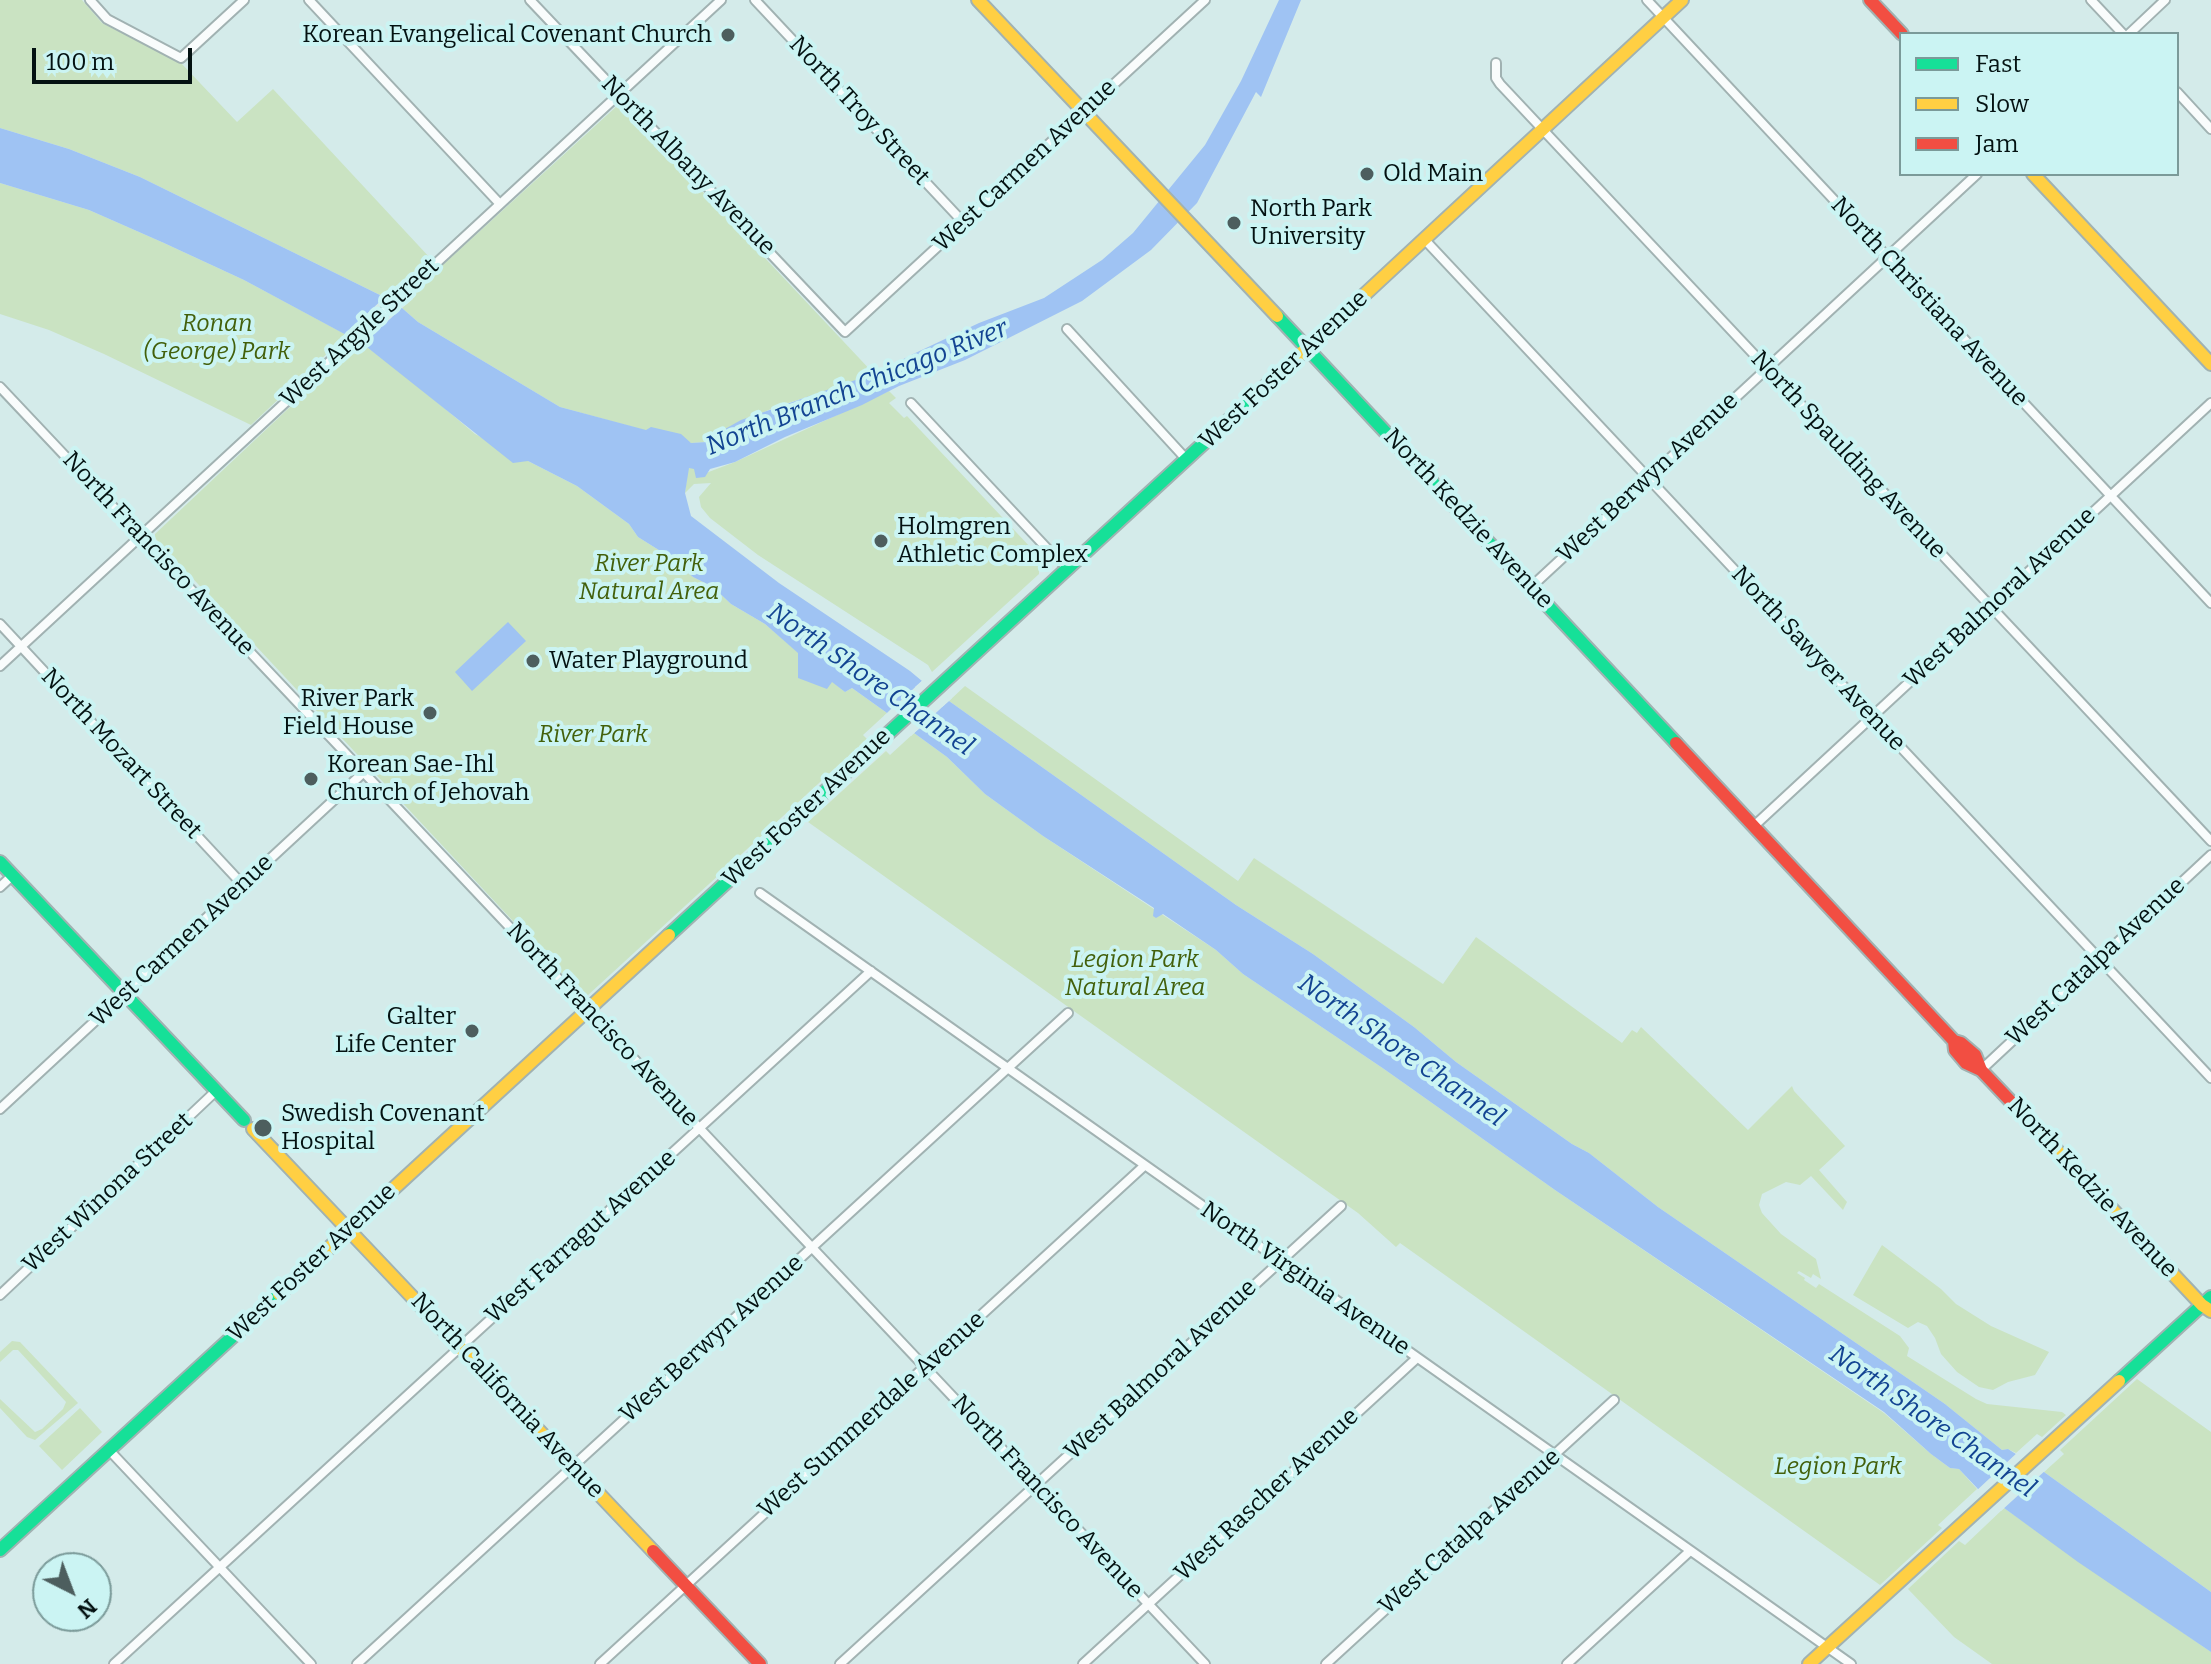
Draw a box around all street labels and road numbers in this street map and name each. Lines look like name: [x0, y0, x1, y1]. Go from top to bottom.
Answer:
street label: North Troy Street: [783, 30, 935, 192]
street label: North Albany Avenue: [595, 70, 781, 262]
street label: West Carmen Avenue: [928, 74, 1122, 258]
street label: North Christiana Avenue: [1824, 191, 2034, 413]
street label: West Argyle Street: [275, 252, 445, 414]
street label: West Foster Avenue: [1194, 285, 1374, 455]
street label: North Spaulding Avenue: [1744, 345, 1952, 565]
street label: West Berwyn Avenue: [1552, 387, 1744, 569]
street label: North Kedzie Avenue: [1377, 423, 1559, 615]
street label: North Francisco Avenue: [56, 446, 260, 662]
street label: West Balmoral Avenue: [1898, 502, 2102, 694]
street label: North Sawyer Avenue: [1725, 561, 1911, 757]
street label: North Mozart Street: [35, 663, 207, 845]
street label: West Foster Avenue: [717, 723, 897, 893]
street label: West Carmen Avenue: [85, 849, 279, 1033]
street label: West Catalpa Avenue: [2001, 872, 2191, 1052]
street label: North Francisco Avenue: [500, 917, 704, 1133]
street label: North Kedzie Avenue: [2001, 1092, 2183, 1284]
street label: West Winona Street: [17, 1107, 199, 1279]
street label: West Farragut Avenue: [480, 1144, 682, 1330]
street label: West Foster Avenue: [222, 1178, 402, 1348]
street label: North Virginia Avenue: [1195, 1196, 1415, 1362]
street label: West Berwyn Avenue: [614, 1249, 810, 1429]
street label: West Balmoral Avenue: [1059, 1274, 1263, 1466]
street label: North California Avenue: [404, 1287, 610, 1505]
street label: West Summerdale Avenue: [753, 1306, 991, 1524]
street label: North Francisco Avenue: [945, 1389, 1149, 1605]
street label: West Rascher Avenue: [1169, 1402, 1365, 1588]
street label: West Catalpa Avenue: [1373, 1443, 1567, 1621]

